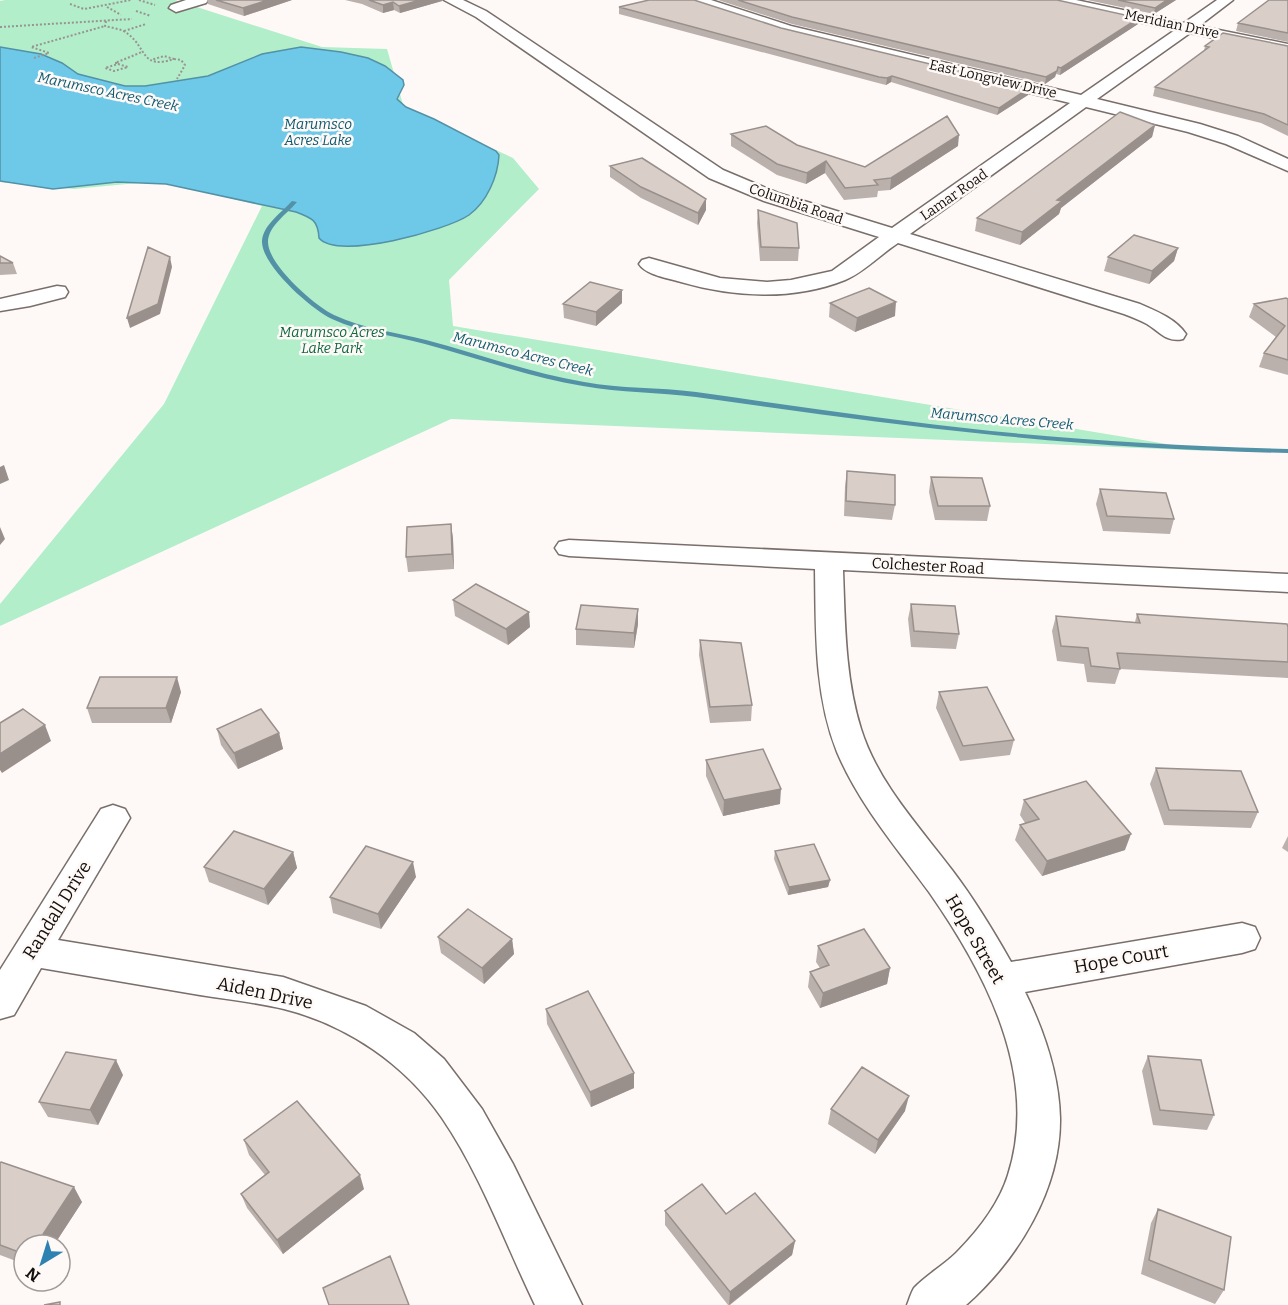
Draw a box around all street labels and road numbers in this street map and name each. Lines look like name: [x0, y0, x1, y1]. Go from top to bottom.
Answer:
street label: Meridian Drive: [1123, 6, 1221, 42]
street label: East Longview Drive: [928, 56, 1058, 102]
street label: Lamar Road: [917, 166, 991, 224]
street label: Columbia Road: [747, 180, 845, 228]
street label: Colchester Road: [871, 554, 985, 578]
street label: Randall Drive: [18, 857, 96, 963]
street label: Hope Street: [941, 890, 1010, 988]
street label: Hope Court: [1072, 940, 1170, 978]
street label: Aiden Drive: [215, 972, 315, 1014]

